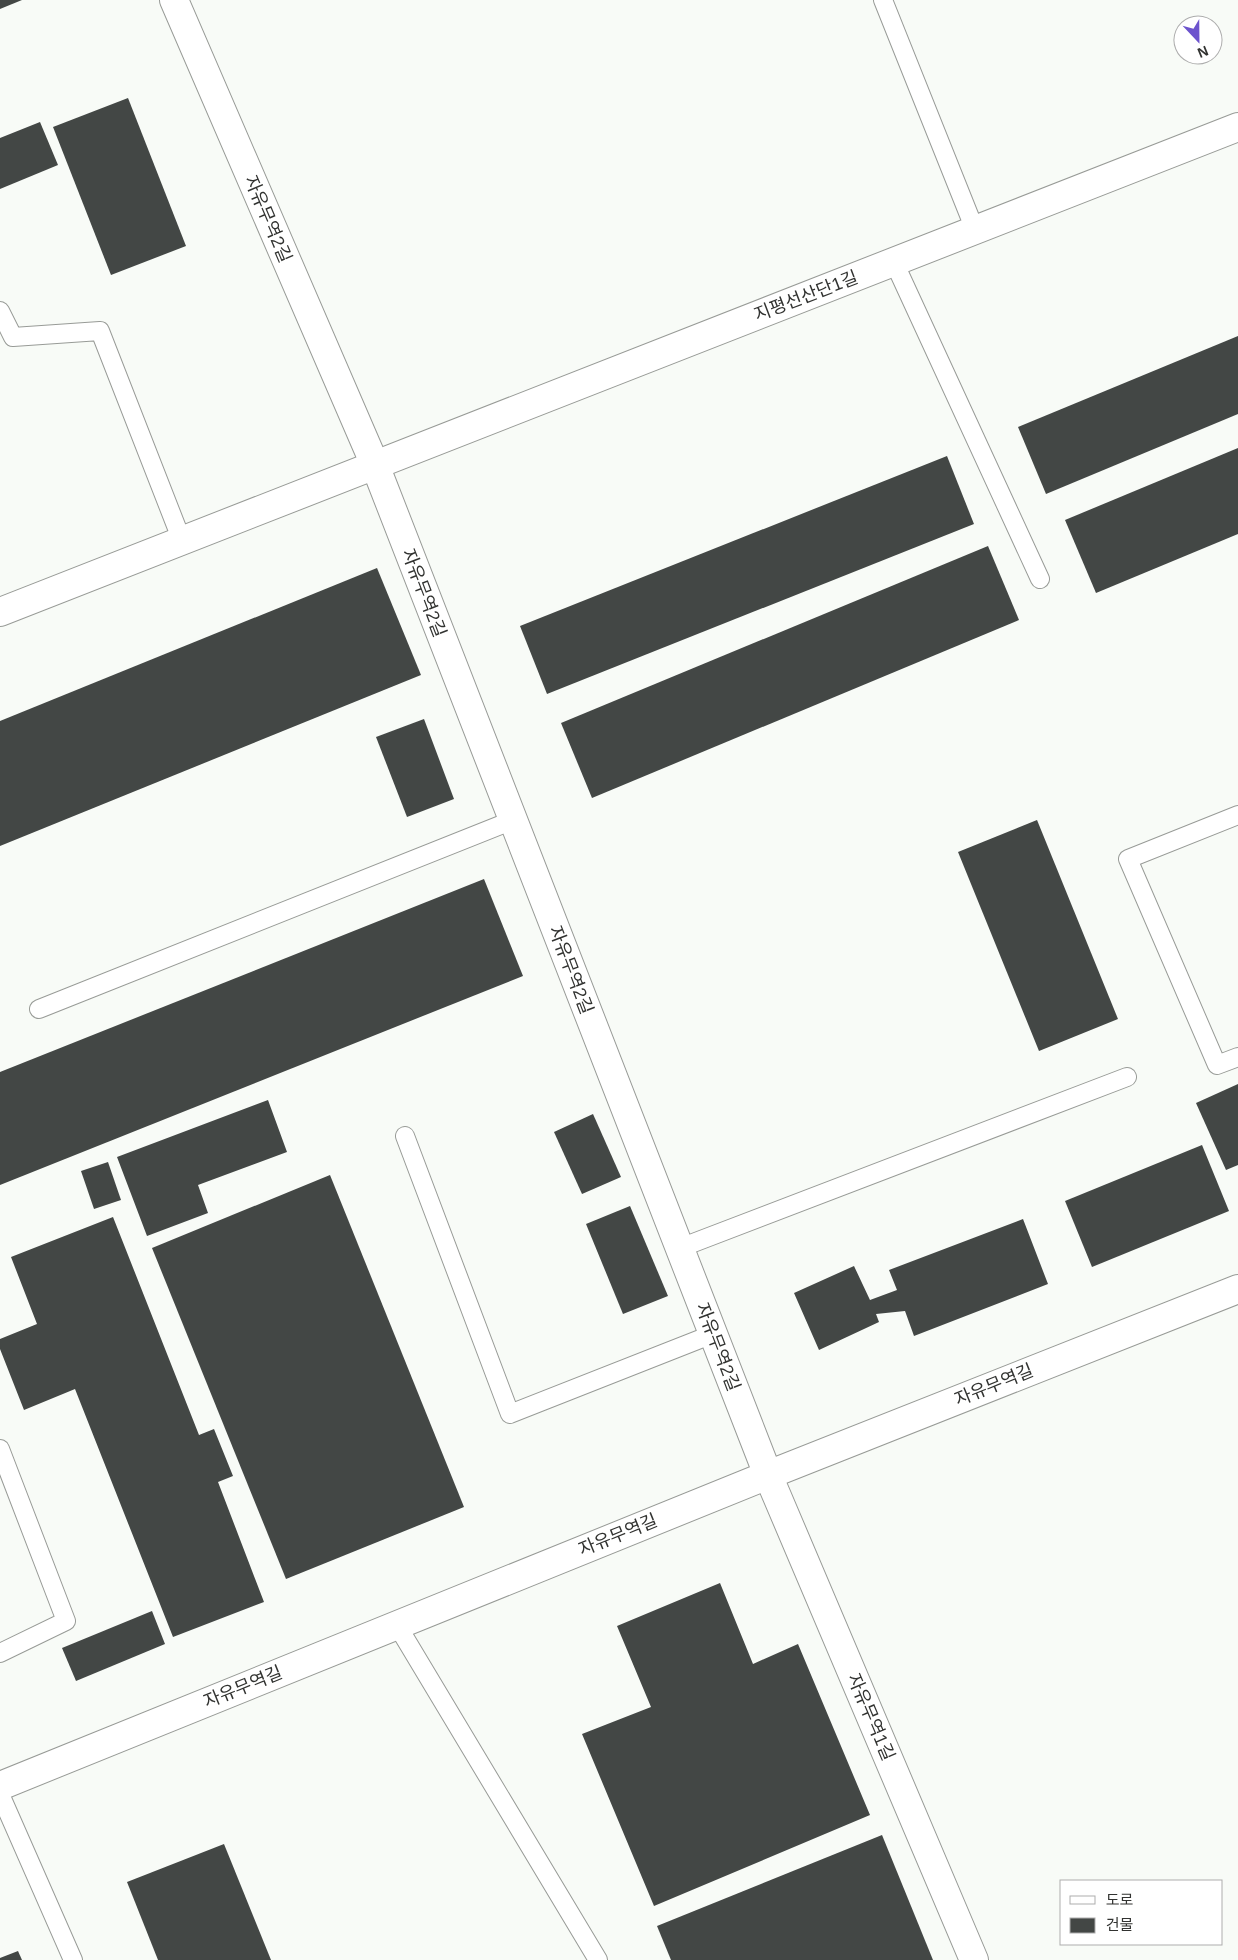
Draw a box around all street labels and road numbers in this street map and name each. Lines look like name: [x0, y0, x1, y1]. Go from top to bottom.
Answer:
street label: 자유무역2길: [241, 172, 295, 266]
street label: 지평선산단1길: [751, 267, 861, 325]
street label: 자유무역2길: [398, 546, 450, 640]
street label: 자유무역2길: [545, 923, 597, 1017]
street label: 자유무역2길: [692, 1300, 744, 1394]
street label: 자유무역길: [952, 1360, 1036, 1410]
street label: 자유무역길: [576, 1510, 660, 1560]
street label: 자유무역길: [201, 1662, 285, 1712]
street label: 자유무역1길: [844, 1670, 898, 1764]

